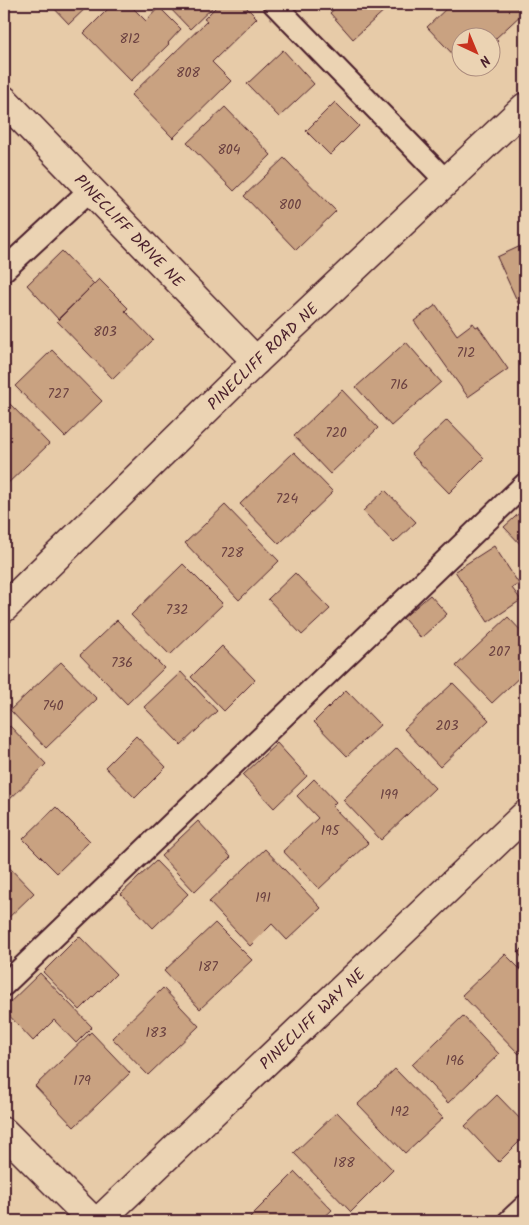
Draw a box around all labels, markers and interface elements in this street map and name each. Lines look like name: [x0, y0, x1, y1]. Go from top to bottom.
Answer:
house number: 812: [120, 28, 140, 50]
north arrow: [452, 28, 502, 78]
text: N: [473, 50, 495, 72]
house number: 808: [176, 62, 200, 84]
house number: 804: [217, 139, 241, 161]
street label: PINECLIFF DRIVE NE: [68, 169, 190, 294]
house number: 800: [279, 194, 301, 216]
street label: PINECLIFF ROAD NE: [202, 297, 325, 416]
house number: 803: [93, 321, 117, 343]
house number: 712: [457, 342, 475, 364]
house number: 716: [390, 374, 408, 396]
house number: 727: [47, 383, 69, 405]
house number: 720: [325, 422, 347, 444]
house number: 724: [276, 488, 298, 510]
house number: 728: [220, 542, 244, 564]
house number: 732: [166, 599, 188, 621]
house number: 207: [488, 641, 510, 663]
house number: 736: [111, 652, 133, 674]
house number: 740: [42, 695, 64, 717]
house number: 203: [435, 715, 459, 737]
house number: 199: [380, 784, 398, 806]
house number: 195: [321, 820, 341, 842]
house number: 191: [255, 887, 271, 909]
house number: 187: [198, 956, 218, 978]
street label: PINECLIFF WAY NE: [254, 962, 372, 1076]
house number: 183: [146, 1022, 166, 1044]
house number: 196: [445, 1050, 465, 1072]
house number: 179: [73, 1070, 91, 1092]
house number: 192: [390, 1101, 410, 1123]
house number: 188: [333, 1152, 355, 1174]

